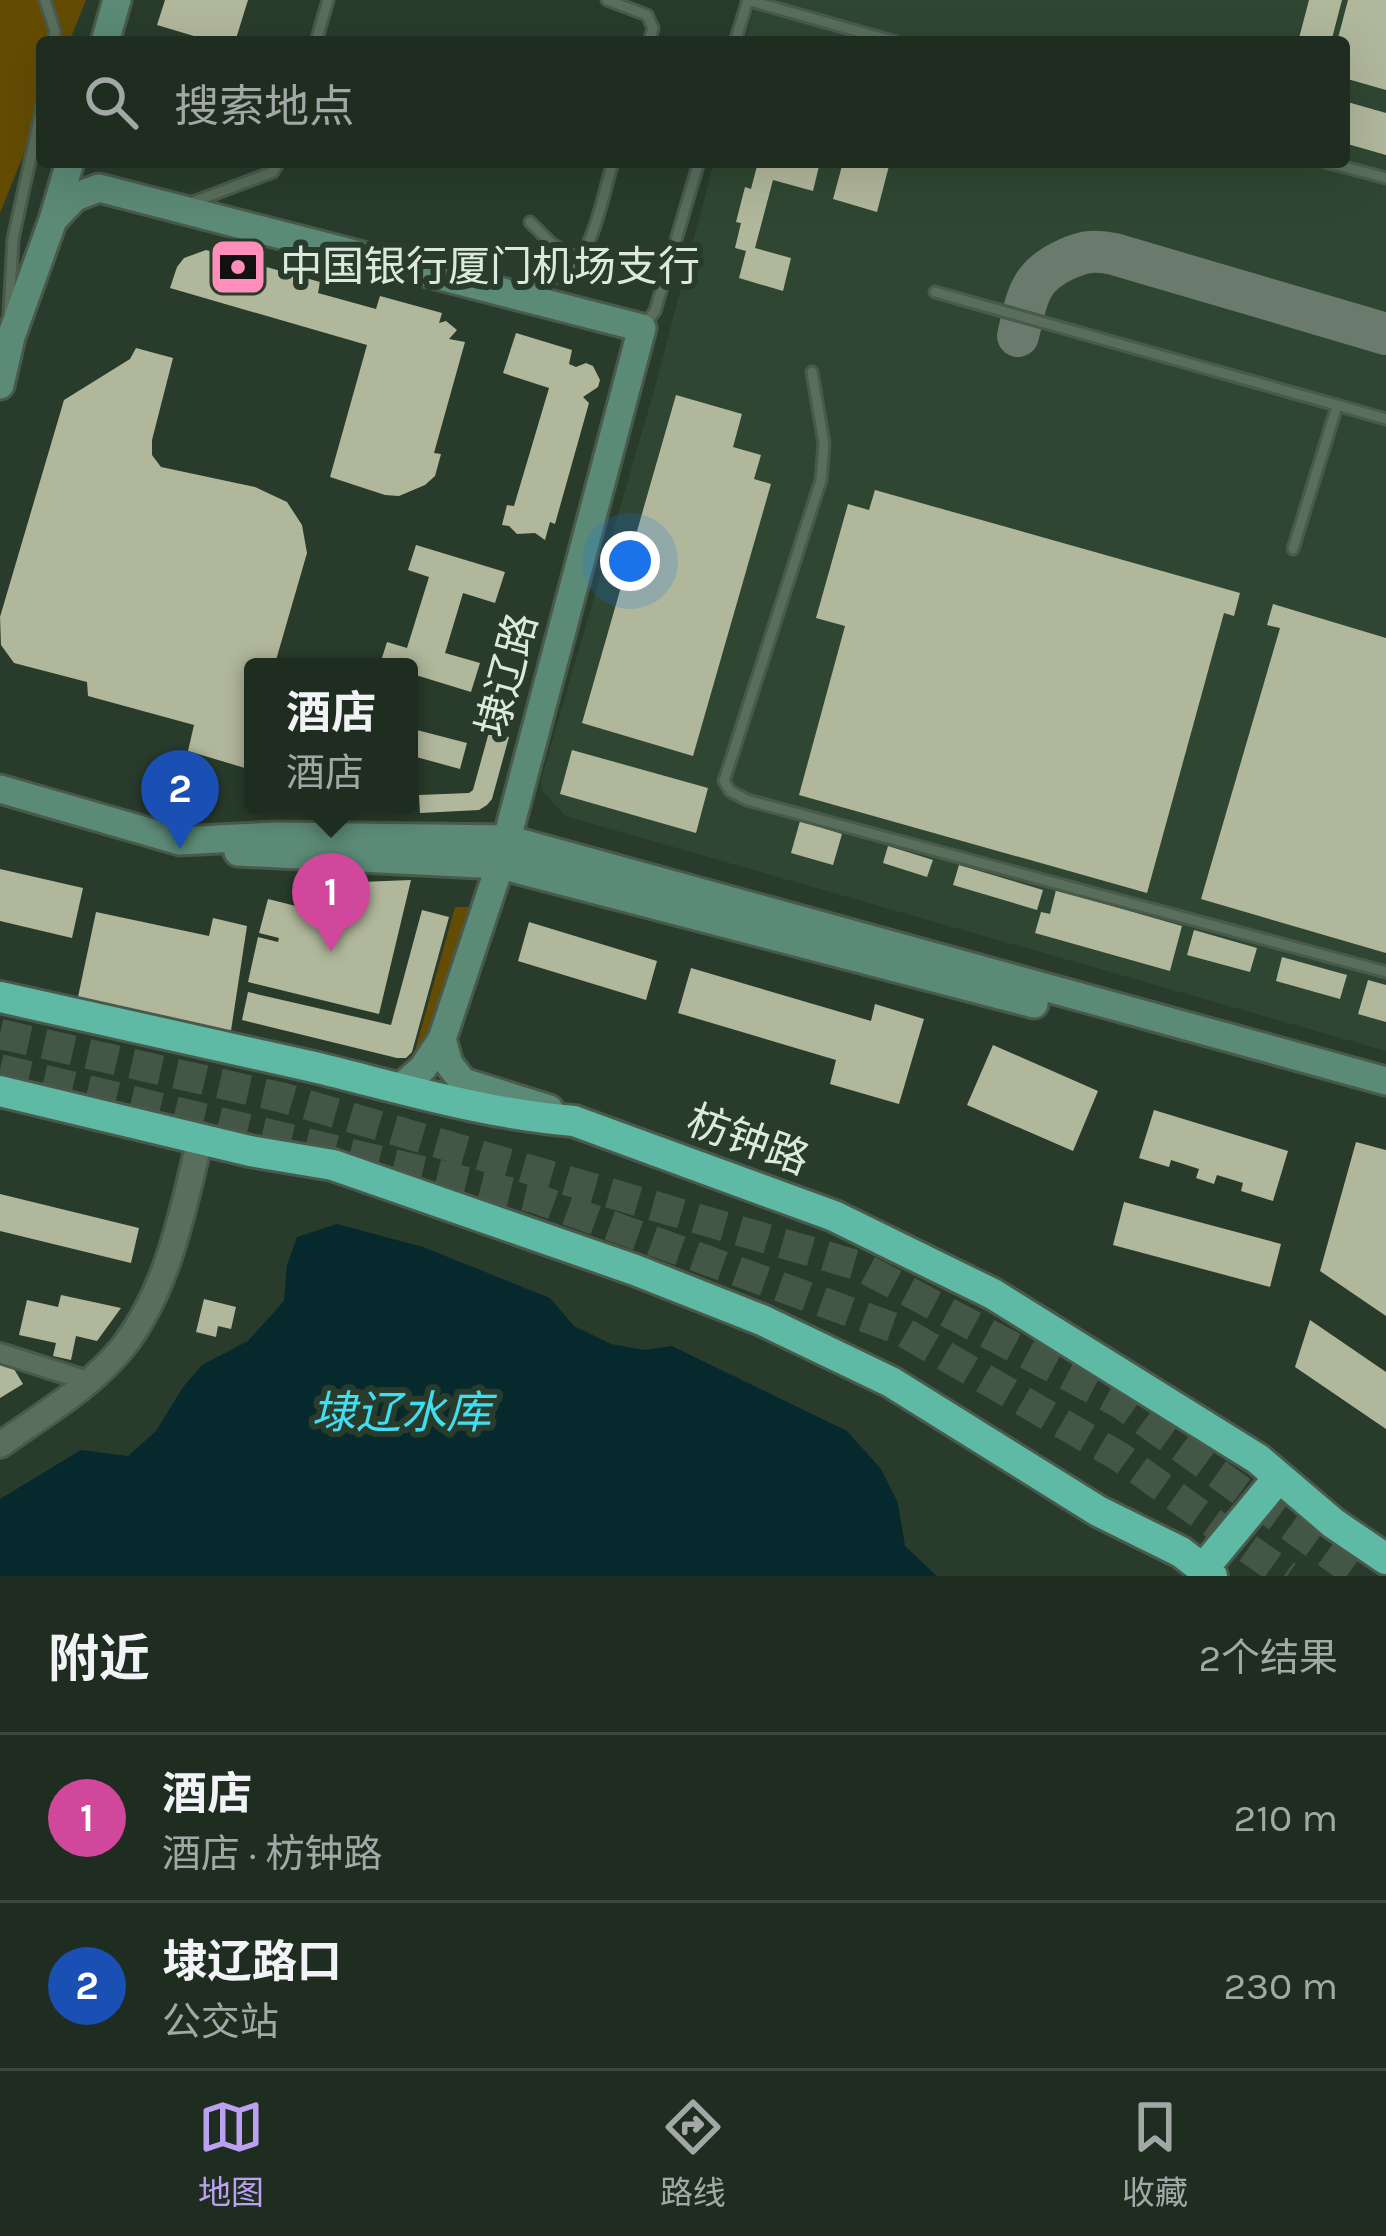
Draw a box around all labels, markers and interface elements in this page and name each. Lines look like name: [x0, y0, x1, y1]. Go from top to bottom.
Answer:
search box: [36, 36, 1350, 168]
icon: search: [78, 69, 144, 135]
text: 搜索地点: [174, 81, 354, 133]
bank icon: 中国银行厦门机场支行: [207, 236, 269, 298]
place label: 中国银行厦门机场支行: [280, 242, 700, 292]
your location: [600, 531, 660, 591]
street label: 埭辽路: [467, 608, 547, 742]
popup: [244, 658, 418, 814]
text: 酒店: [286, 687, 376, 739]
pin: 2: [141, 750, 219, 849]
text: 酒店: [286, 750, 364, 796]
pin: 1: [292, 853, 370, 952]
street label: 枋钟路: [680, 1095, 816, 1185]
water label: 埭辽水库: [311, 1387, 498, 1439]
text: 附近: [48, 1629, 150, 1689]
text: 2个结果: [1198, 1635, 1338, 1681]
text: 酒店: [162, 1768, 252, 1820]
text: 1: [80, 1795, 94, 1841]
text: 210 m: [1234, 1795, 1338, 1841]
text: 酒店 · 枋钟路: [162, 1831, 383, 1877]
text: 埭辽路口: [162, 1936, 342, 1988]
text: 2: [75, 1963, 99, 2009]
text: 230 m: [1223, 1963, 1338, 2009]
text: 公交站: [162, 1999, 279, 2045]
tab: 地图: [198, 2094, 264, 2214]
tab: 路线: [660, 2094, 726, 2214]
tab: 收藏: [1122, 2094, 1188, 2214]

